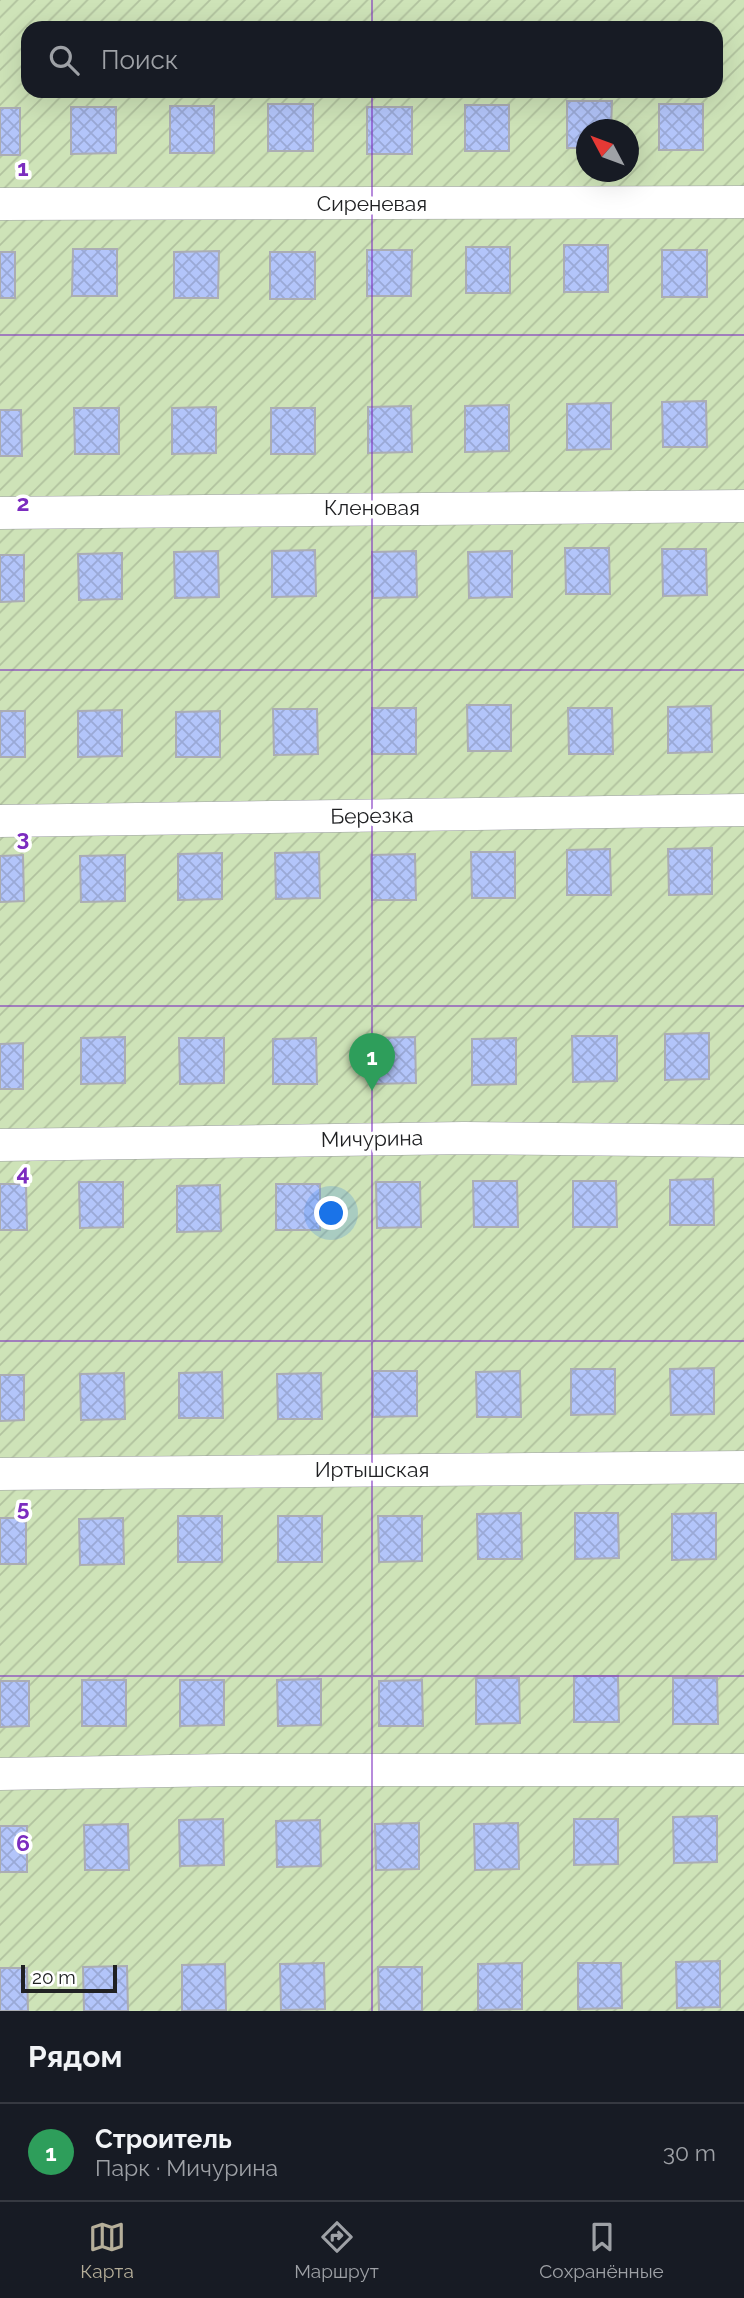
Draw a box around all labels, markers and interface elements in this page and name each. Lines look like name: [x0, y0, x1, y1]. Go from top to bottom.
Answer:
search box: [21, 21, 723, 98]
icon: search: [45, 41, 83, 79]
text: Поиск: [101, 45, 178, 75]
north arrow: [576, 119, 639, 182]
text: 1: [17, 154, 29, 181]
street label: Сиреневая: [317, 191, 427, 216]
text: 2: [17, 489, 29, 516]
street label: Кленовая: [324, 495, 420, 520]
street label: Березка: [330, 802, 414, 829]
text: 3: [17, 824, 29, 851]
pin: 1: [349, 1033, 395, 1091]
street label: Мичурина: [321, 1125, 423, 1152]
text: 4: [16, 1159, 30, 1186]
your location: [314, 1196, 348, 1230]
street label: Иртышская: [315, 1457, 429, 1482]
text: 5: [17, 1494, 30, 1521]
text: 6: [16, 1829, 30, 1856]
scale bar: [21, 1962, 117, 1994]
text: 20 m: [32, 1966, 76, 1988]
text: Рядом: [28, 2039, 122, 2074]
text: Строитель: [95, 2124, 232, 2154]
text: 1: [45, 2139, 57, 2166]
text: 30 m: [663, 2139, 716, 2166]
text: Парк · Мичурина: [95, 2154, 278, 2181]
tab: Карта: [80, 2218, 134, 2282]
tab: Маршрут: [294, 2218, 379, 2282]
tab: Сохранённые: [539, 2218, 664, 2282]

